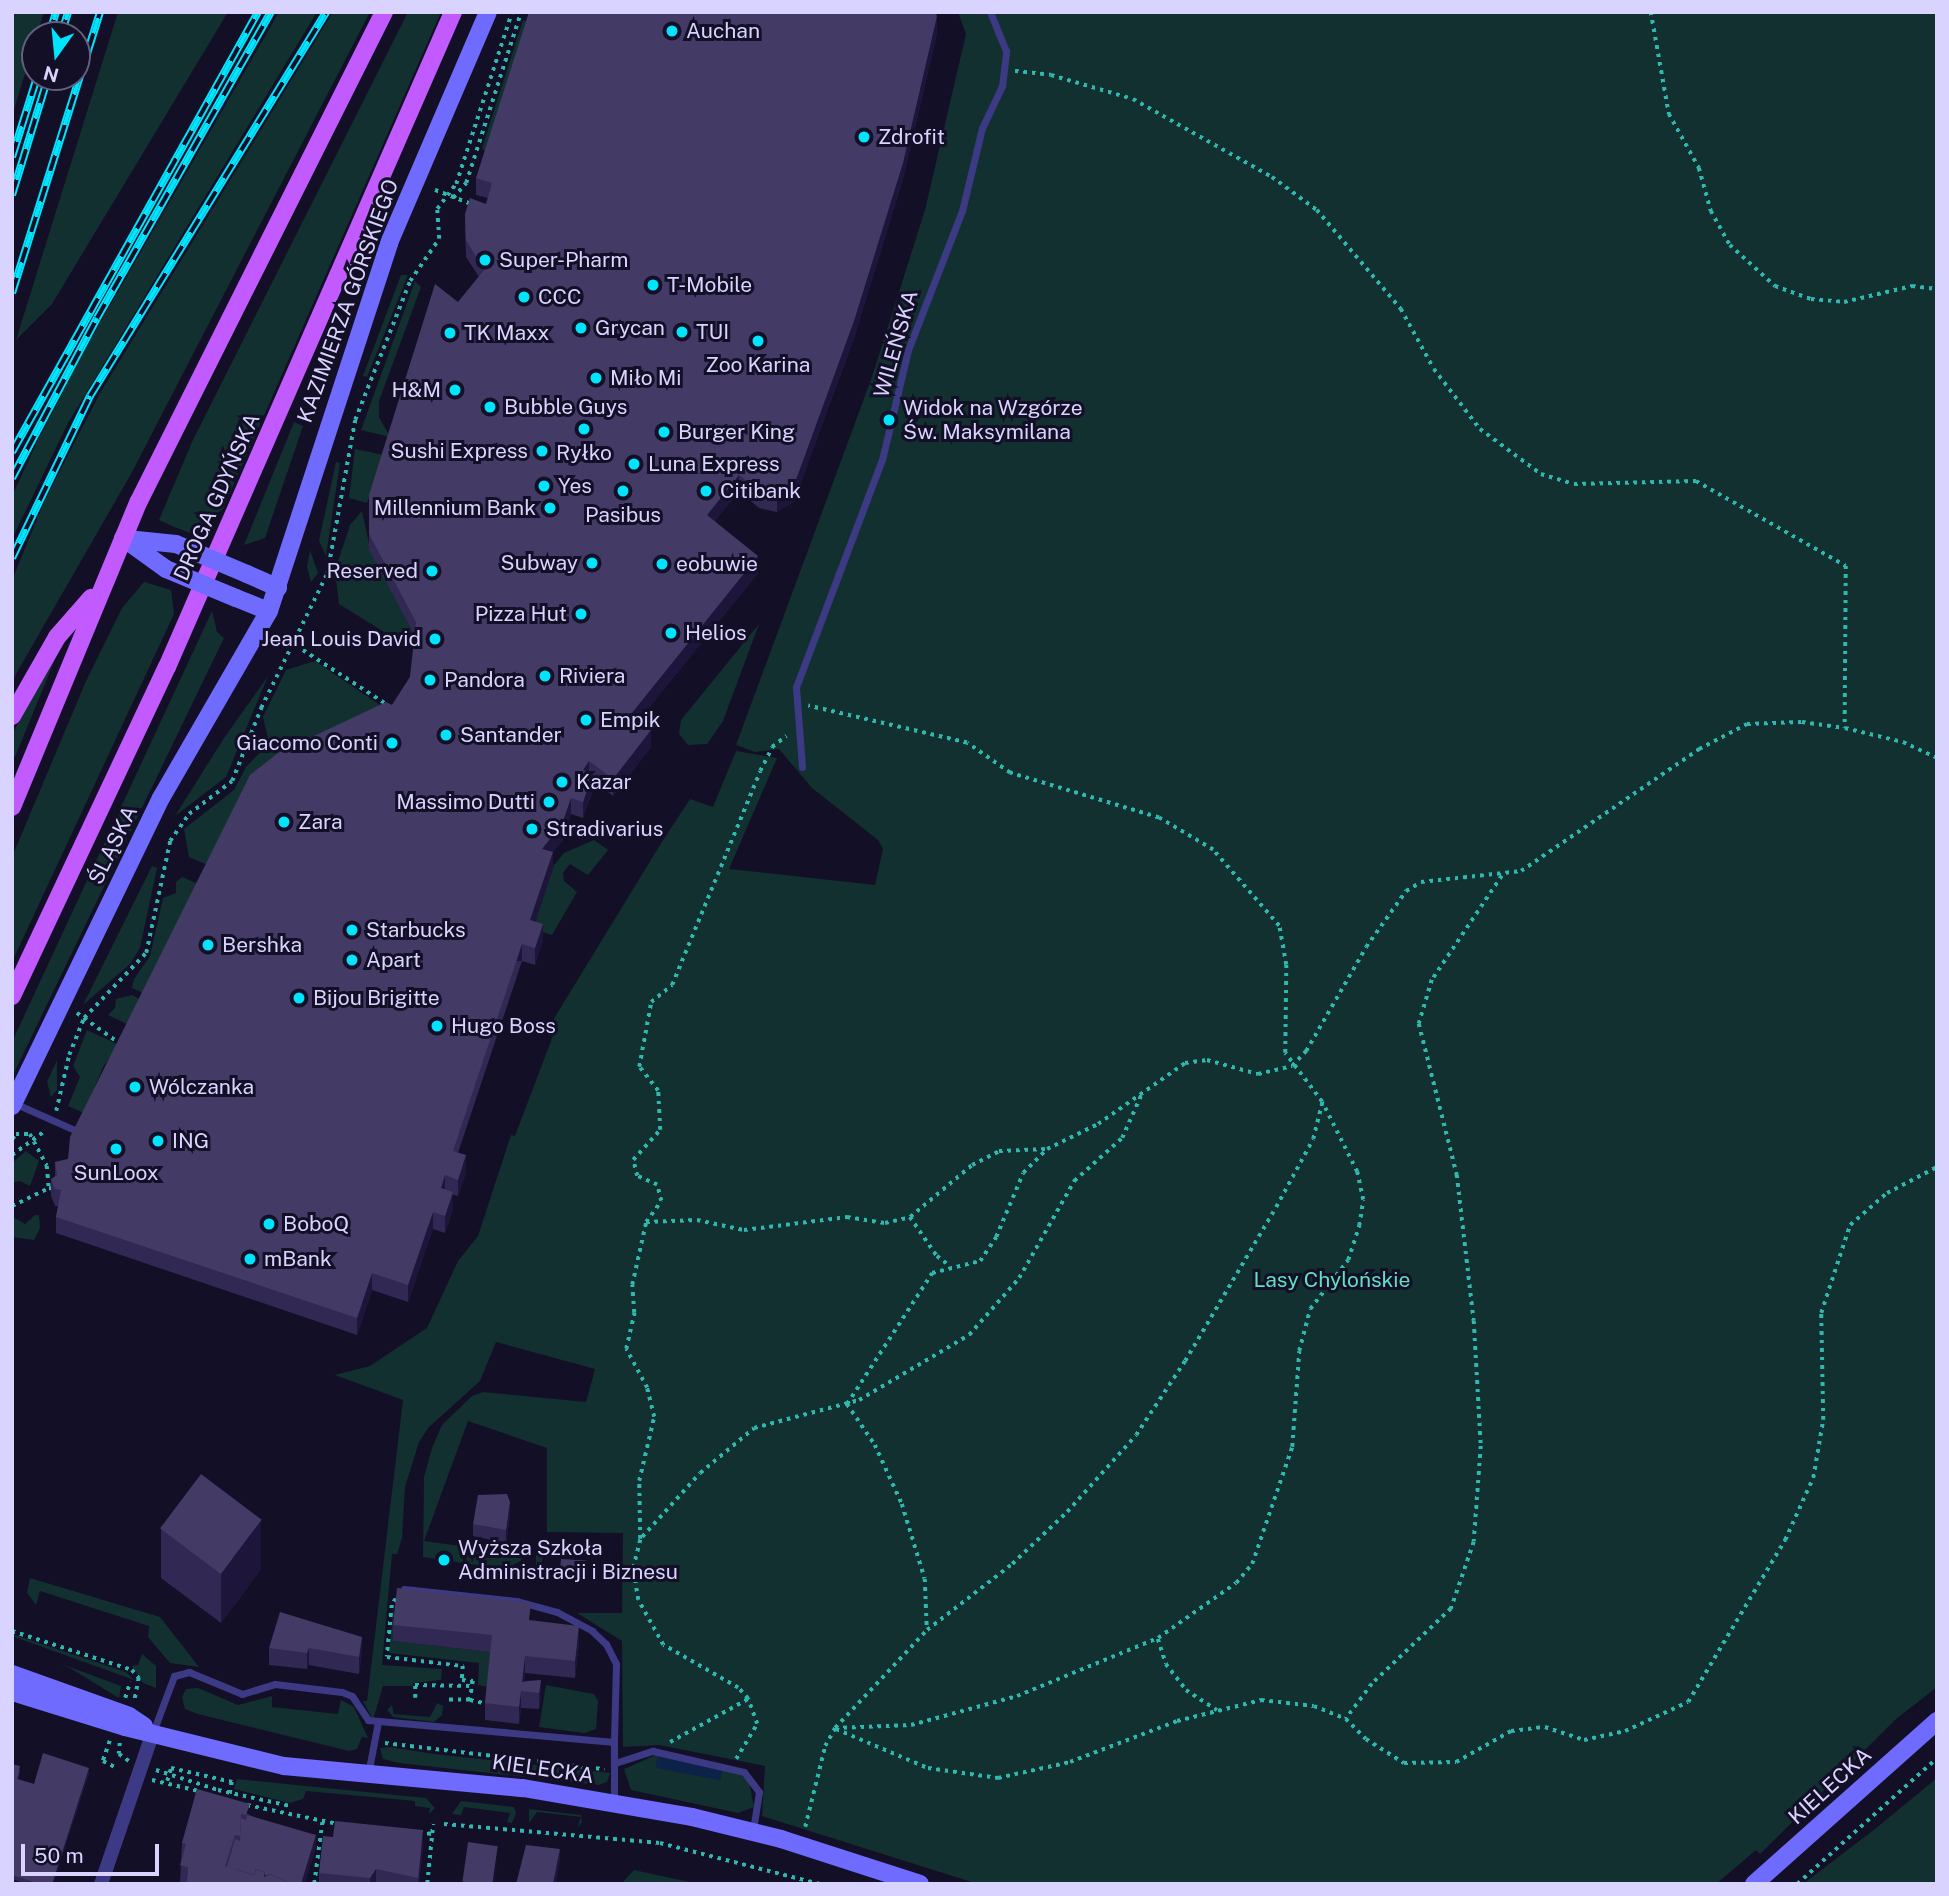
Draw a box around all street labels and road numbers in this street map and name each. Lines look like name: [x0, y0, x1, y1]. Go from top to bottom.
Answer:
street label: KAZIMIERZA GÓRSKIEGO: [292, 176, 404, 426]
street label: WILEŃSKA: [869, 287, 923, 401]
street label: DROGA GDYŃSKA: [169, 409, 265, 585]
street label: ŚLĄSKA: [83, 801, 143, 889]
street label: KIELECKA: [1783, 1742, 1877, 1830]
street label: KIELECKA: [490, 1749, 596, 1789]

